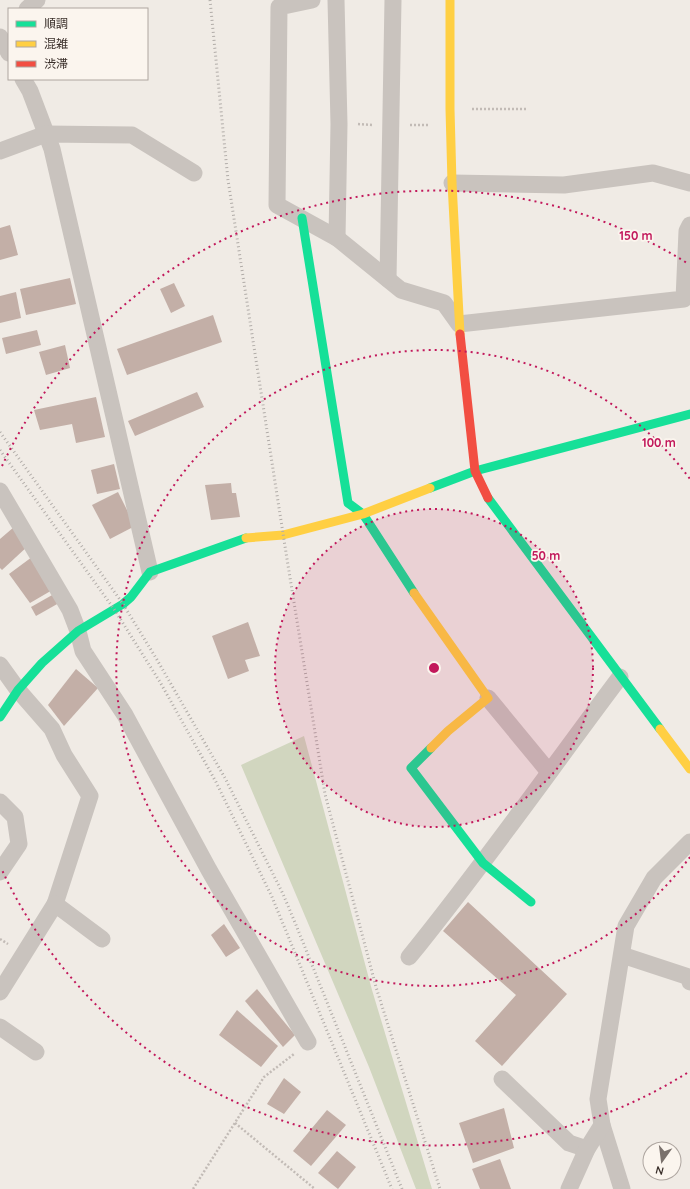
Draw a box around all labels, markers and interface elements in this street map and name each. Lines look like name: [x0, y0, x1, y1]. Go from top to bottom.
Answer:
legend: [8, 8, 148, 80]
text: 順調: [44, 16, 68, 31]
text: 混雑: [44, 36, 68, 51]
text: 渋滞: [44, 56, 68, 71]
text: 150 m: [619, 228, 653, 243]
text: 100 m: [642, 435, 676, 450]
text: 50 m: [532, 548, 560, 563]
centre of rings: [427, 661, 441, 675]
north arrow: [642, 1141, 682, 1181]
text: N: [654, 1163, 665, 1178]

